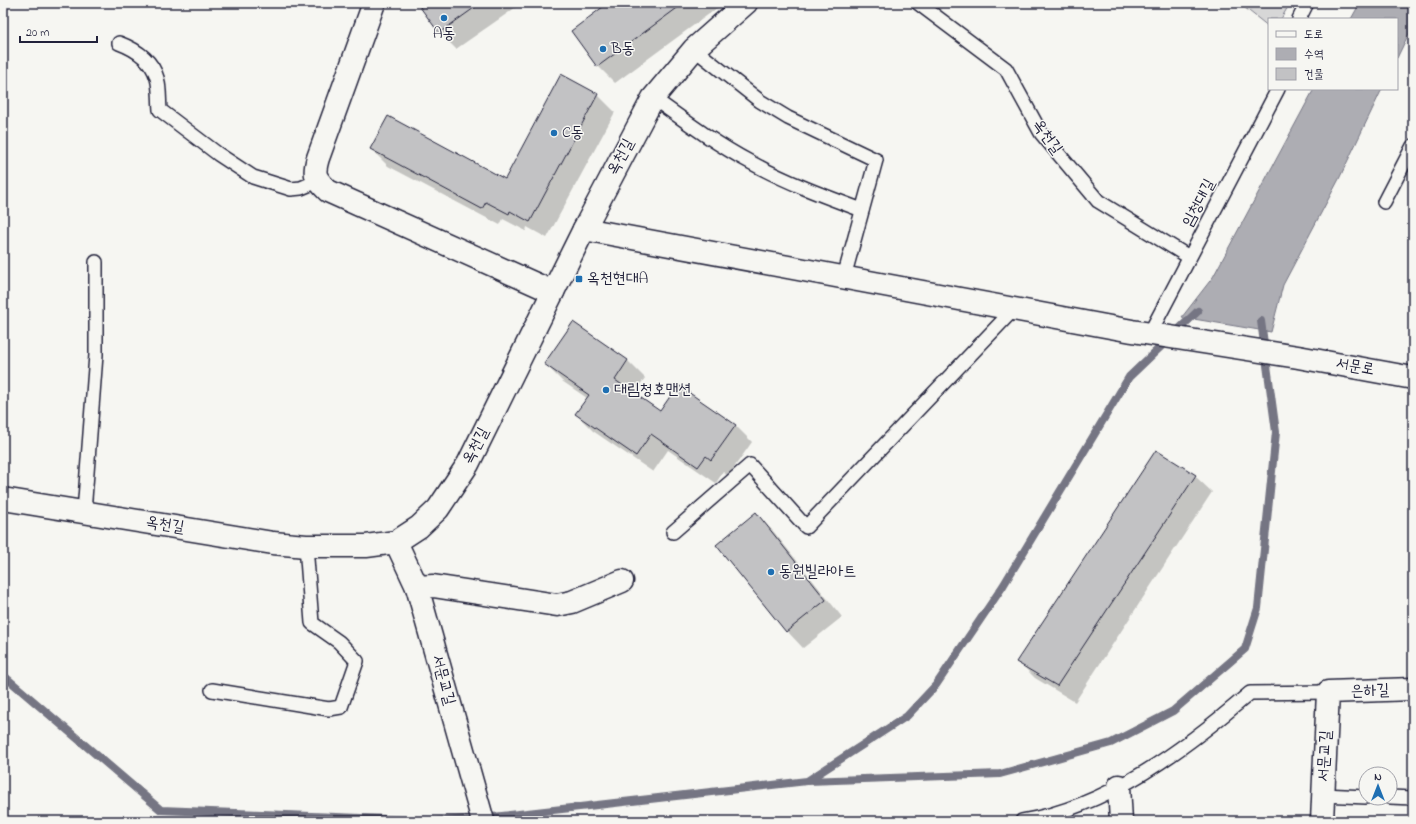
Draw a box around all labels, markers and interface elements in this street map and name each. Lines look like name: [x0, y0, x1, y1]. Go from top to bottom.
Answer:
marker: A동: [439, 13, 449, 23]
scale bar: [20, 18, 97, 44]
legend: [1268, 18, 1398, 90]
place label: A동: [433, 22, 455, 46]
text: 20 m: [26, 24, 49, 42]
text: 도로: [1304, 26, 1323, 44]
place label: B동: [610, 37, 635, 61]
marker: B동: [598, 44, 608, 54]
text: 수역: [1304, 46, 1324, 64]
text: 건물: [1304, 66, 1324, 84]
street label: 옥천길: [1026, 114, 1068, 160]
place label: C동: [562, 121, 584, 145]
marker: C동: [549, 128, 559, 138]
street label: 옥천길: [601, 134, 641, 180]
street label: 임청대길: [1176, 175, 1222, 231]
place label: 옥천현대A: [587, 267, 649, 291]
marker: 옥천현대A: [574, 274, 584, 284]
street label: 서문로: [1334, 352, 1376, 382]
place label: 대림청호맨션: [614, 378, 691, 402]
marker: 대림청호맨션: [601, 385, 611, 395]
street label: 옥천길: [457, 423, 496, 469]
street label: 옥천길: [144, 510, 186, 540]
place label: 동원빌라아트: [779, 560, 856, 584]
marker: 동원빌라아트: [766, 567, 776, 577]
street label: 서문교길: [425, 652, 461, 708]
street label: 은하길: [1350, 678, 1390, 704]
street label: 서문교길: [1312, 730, 1338, 782]
north arrow: [1358, 766, 1398, 806]
text: N: [1374, 769, 1382, 785]

